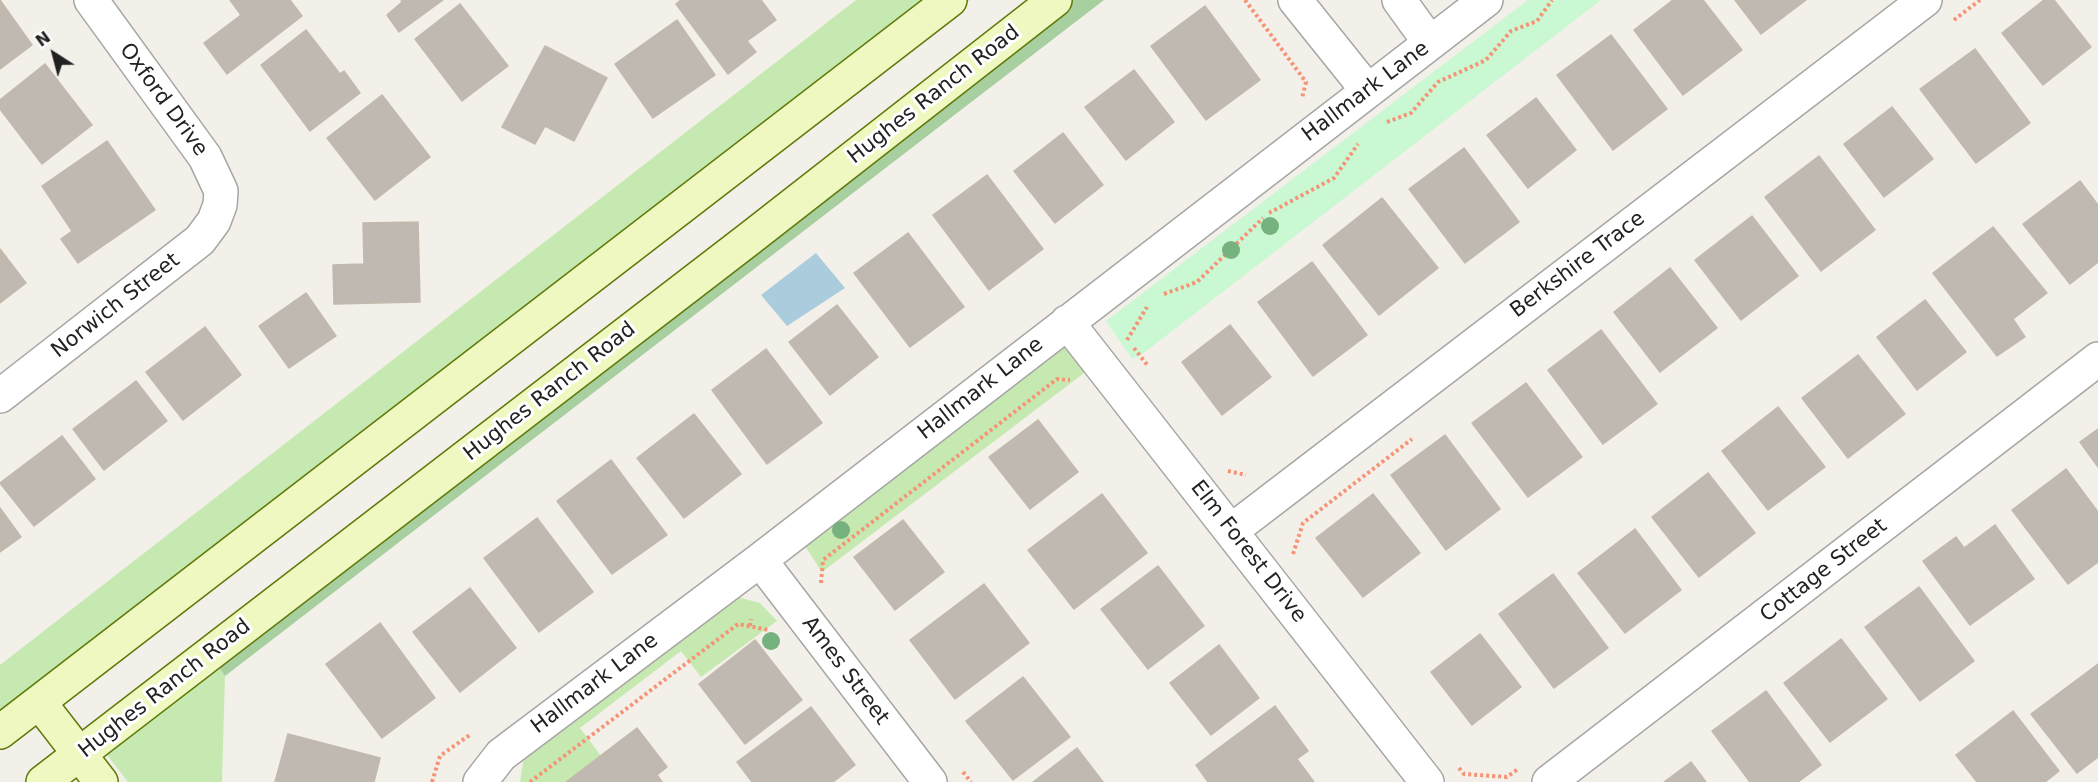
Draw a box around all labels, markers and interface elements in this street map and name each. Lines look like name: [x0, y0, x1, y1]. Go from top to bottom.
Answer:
street label: Hughes Ranch Road: [843, 20, 1025, 170]
north arrow: [24, 24, 84, 84]
text: N: [32, 27, 54, 51]
street label: Hallmark Lane: [1298, 36, 1434, 148]
street label: Oxford Drive: [114, 39, 212, 161]
street label: Berkshire Trace: [1506, 206, 1650, 324]
street label: Norwich Street: [47, 248, 185, 364]
street label: Hughes Ranch Road: [459, 317, 641, 467]
street label: Hallmark Lane: [913, 332, 1049, 446]
street label: Elm Forest Drive: [1185, 476, 1311, 628]
street label: Cottage Street: [1756, 514, 1892, 628]
street label: Ames Street: [796, 612, 894, 730]
street label: Hughes Ranch Road: [74, 614, 256, 764]
street label: Hallmark Lane: [527, 628, 663, 740]

